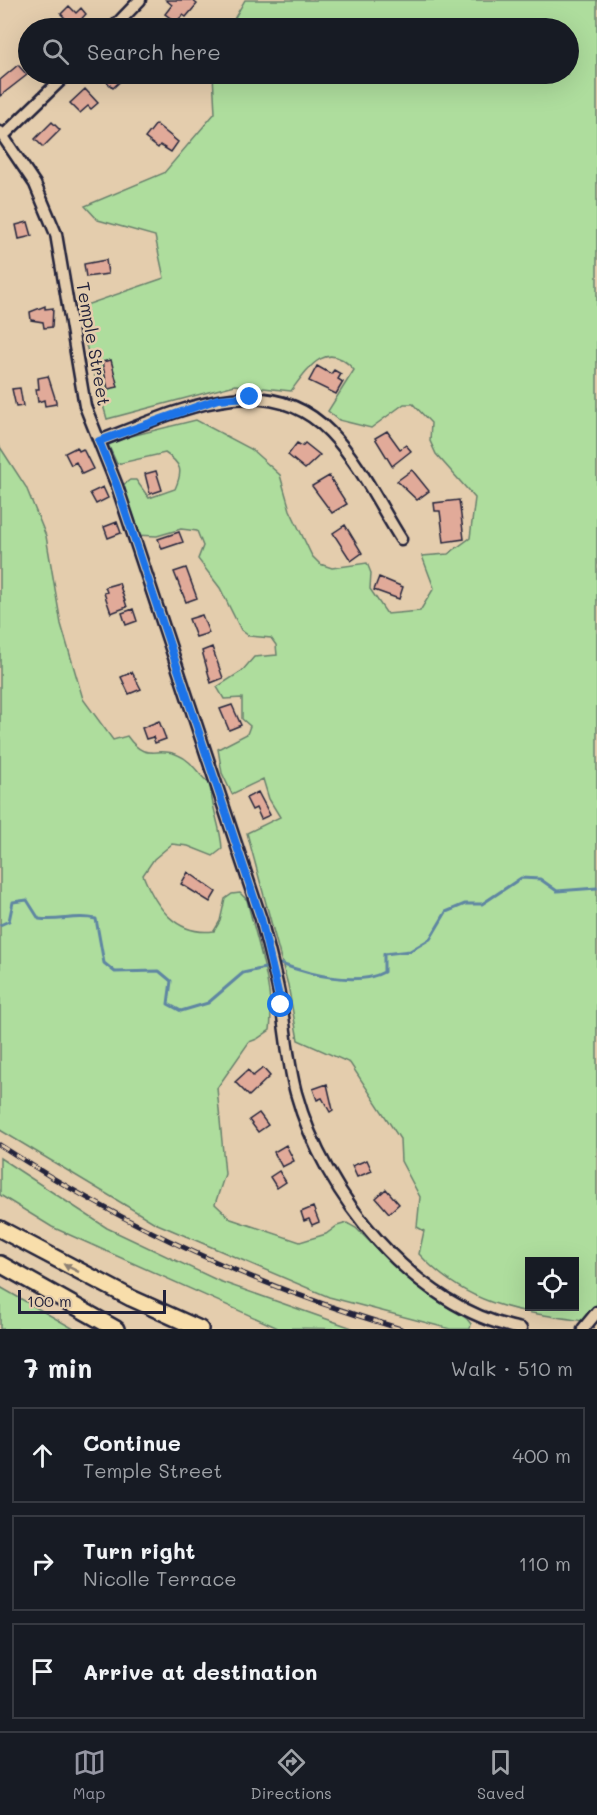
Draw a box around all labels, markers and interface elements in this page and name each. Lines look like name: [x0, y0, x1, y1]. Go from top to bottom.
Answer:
search box: [18, 18, 579, 84]
icon: search: [39, 35, 72, 68]
text: Search here: [87, 37, 221, 66]
street label: Temple Street: [71, 280, 117, 408]
route end: [236, 383, 262, 409]
route start: [267, 991, 293, 1017]
map controls: [525, 1257, 579, 1311]
button: locate: [525, 1257, 579, 1311]
one-way arrow: [62, 1263, 79, 1273]
scale bar: [18, 1287, 166, 1314]
text: 100 m: [27, 1290, 72, 1311]
text: 7 min: [24, 1351, 92, 1385]
text: Walk · 510 m: [451, 1355, 573, 1381]
text: Continue: [83, 1428, 181, 1457]
icon: ahead: [26, 1439, 59, 1472]
text: 400 m: [512, 1442, 571, 1468]
text: Temple Street: [83, 1457, 222, 1483]
text: Turn right: [83, 1536, 195, 1565]
icon: right: [26, 1547, 59, 1580]
text: 110 m: [518, 1550, 571, 1576]
text: Nicolle Terrace: [83, 1565, 237, 1591]
icon: arrive: [26, 1655, 59, 1688]
text: Arrive at destination: [83, 1657, 318, 1686]
tab: Map: [73, 1746, 106, 1803]
tab: Directions: [251, 1746, 332, 1803]
tab: Saved: [477, 1746, 524, 1803]

